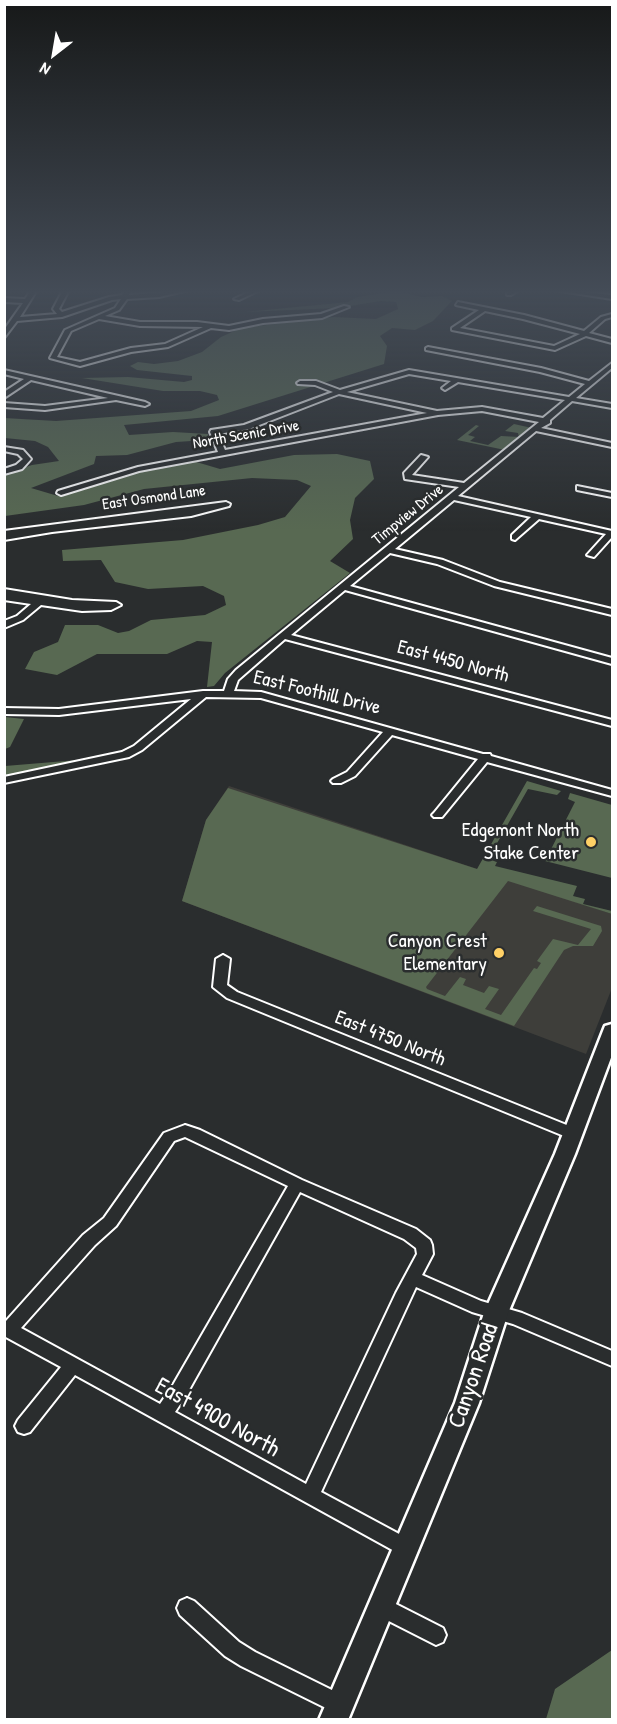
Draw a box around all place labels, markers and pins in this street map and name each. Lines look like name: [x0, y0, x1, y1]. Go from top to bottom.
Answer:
place label: Edgemont North Stake Center: [462, 819, 579, 866]
marker: Edgemont North Stake Center: [584, 835, 598, 849]
place label: Canyon Crest Elementary: [388, 930, 487, 977]
marker: Canyon Crest Elementary: [492, 946, 506, 960]

